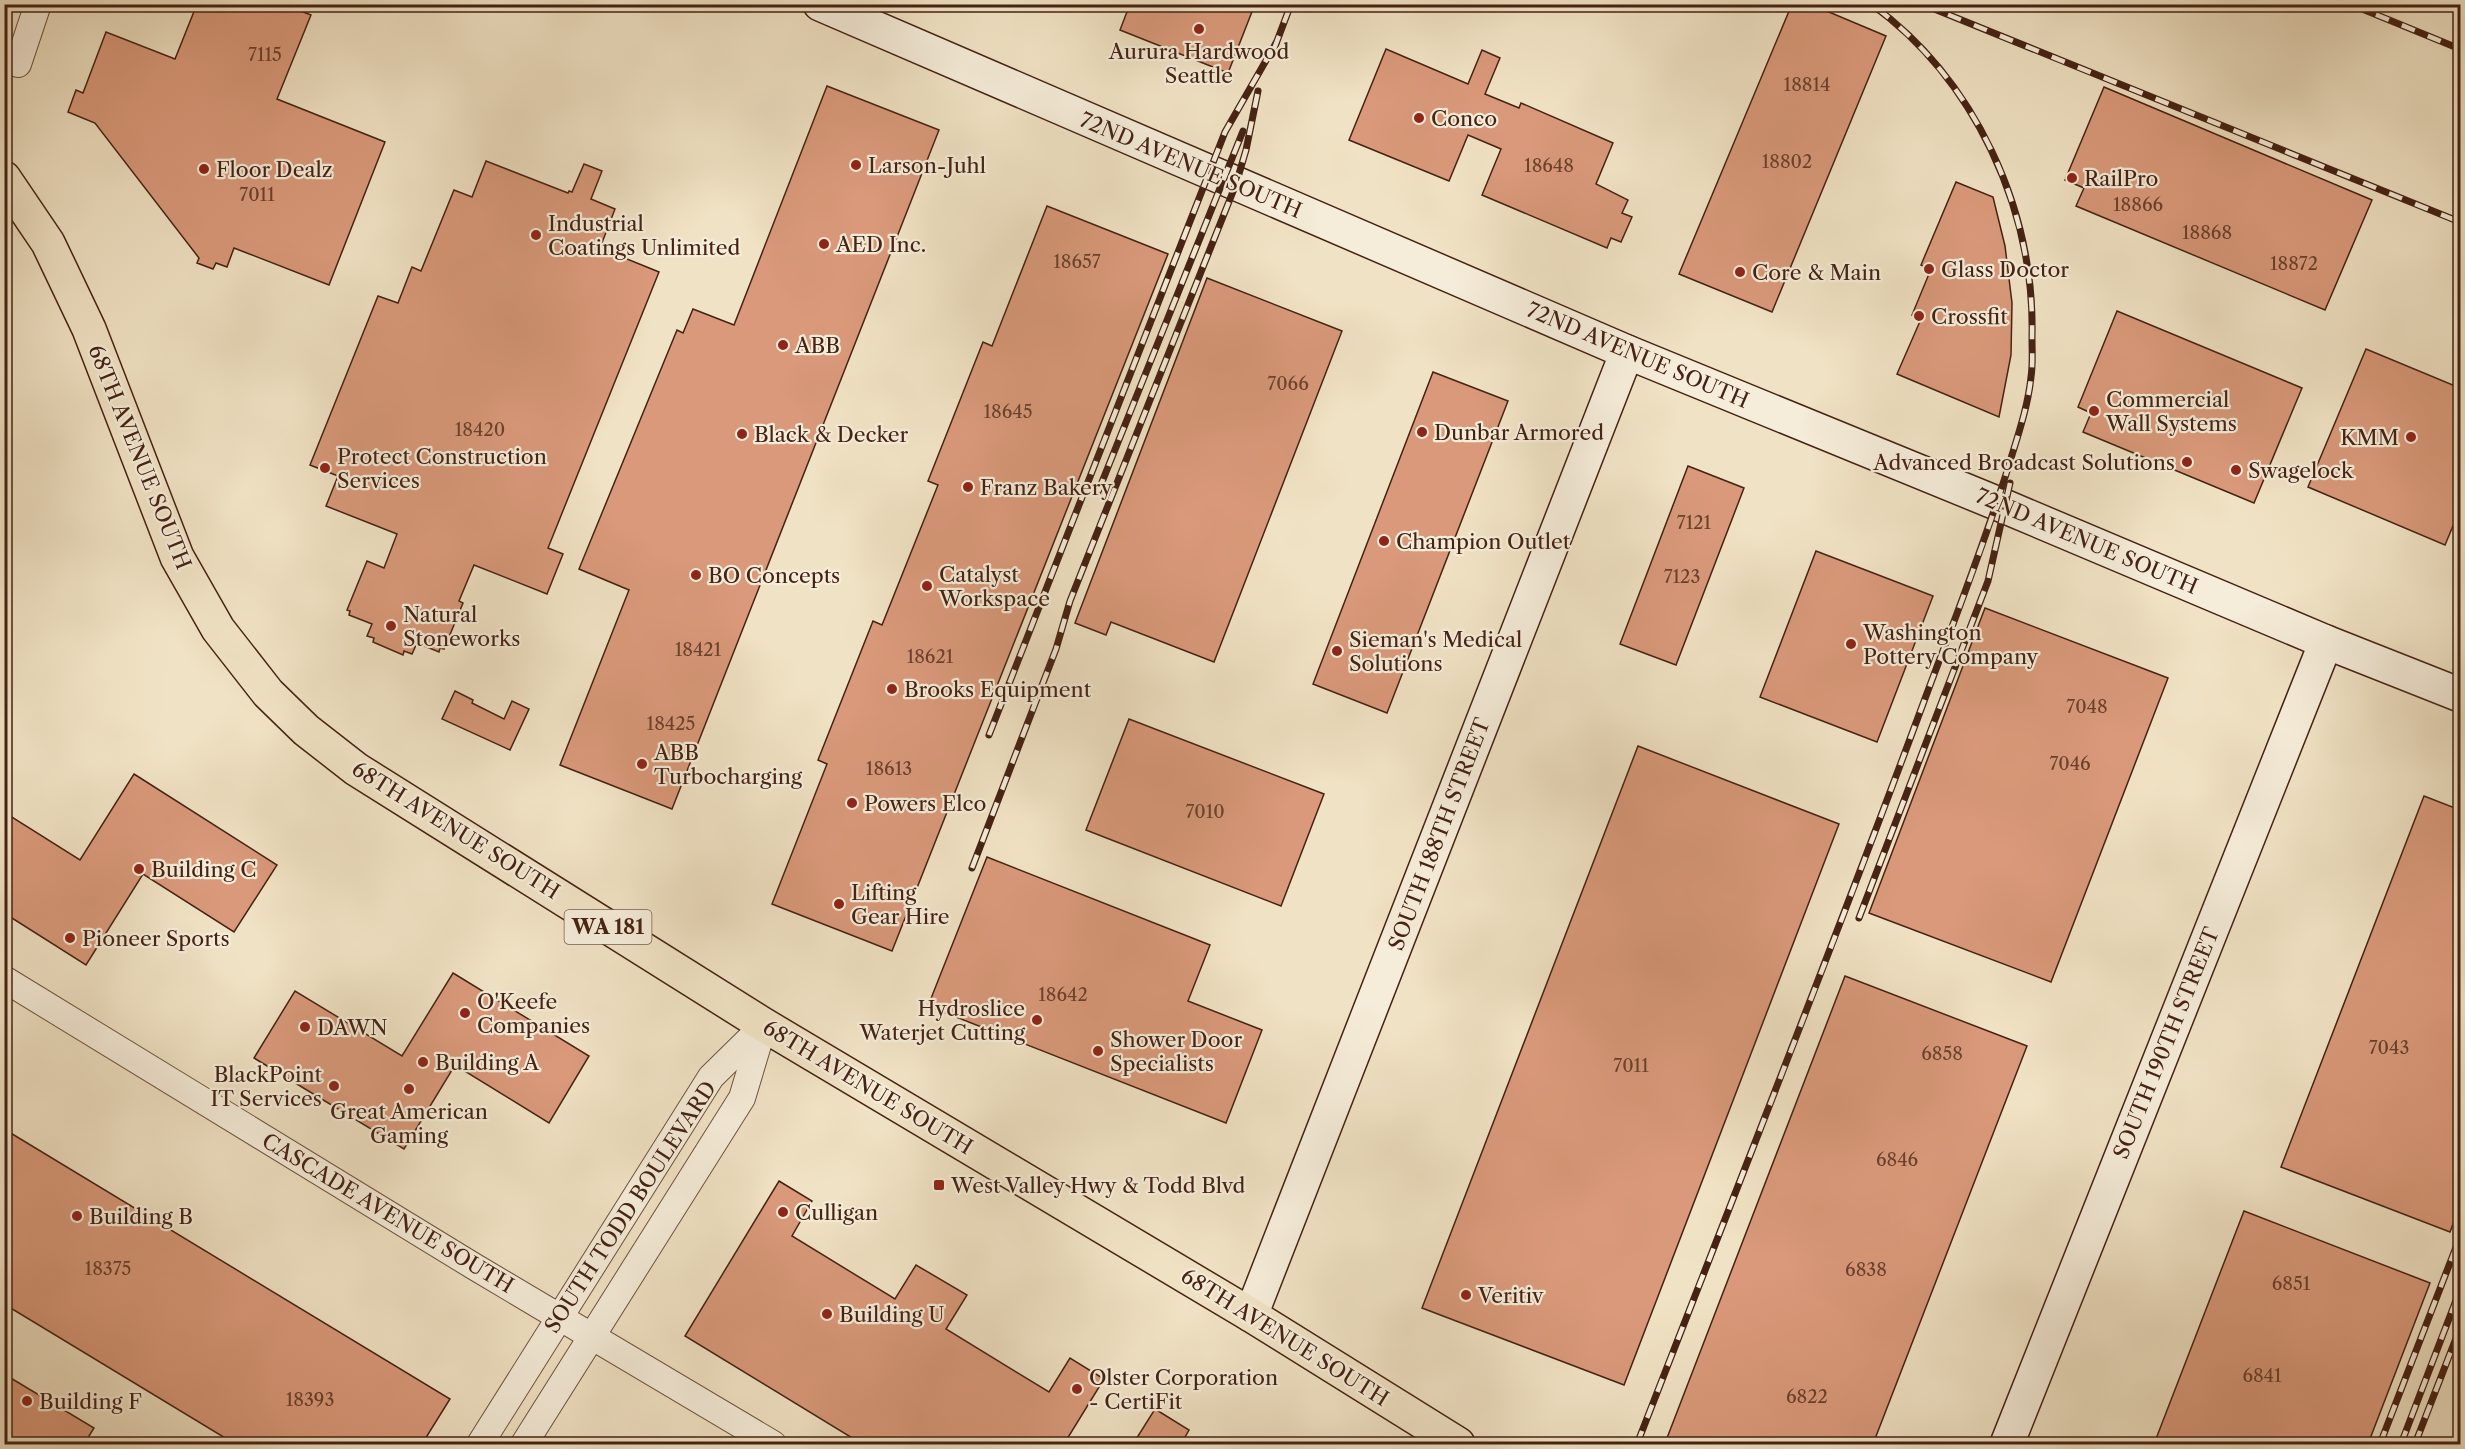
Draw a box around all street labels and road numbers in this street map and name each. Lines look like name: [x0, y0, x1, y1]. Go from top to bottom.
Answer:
street label: 72ND AVENUE SOUTH: [1076, 107, 1306, 223]
street label: 72ND AVENUE SOUTH: [1523, 297, 1753, 413]
street label: 68TH AVENUE SOUTH: [83, 341, 197, 573]
street label: 72ND AVENUE SOUTH: [1972, 483, 2202, 599]
street label: SOUTH 188TH STREET: [1383, 714, 1495, 954]
street label: 68TH AVENUE SOUTH: [348, 756, 564, 904]
road number: WA 181: [564, 910, 652, 944]
street label: SOUTH 190TH STREET: [2108, 923, 2224, 1162]
street label: 68TH AVENUE SOUTH: [759, 1014, 977, 1160]
street label: SOUTH TODD BOULEVARD: [539, 1076, 721, 1338]
street label: CASCADE AVENUE SOUTH: [258, 1128, 518, 1298]
street label: 68TH AVENUE SOUTH: [1177, 1263, 1393, 1411]

